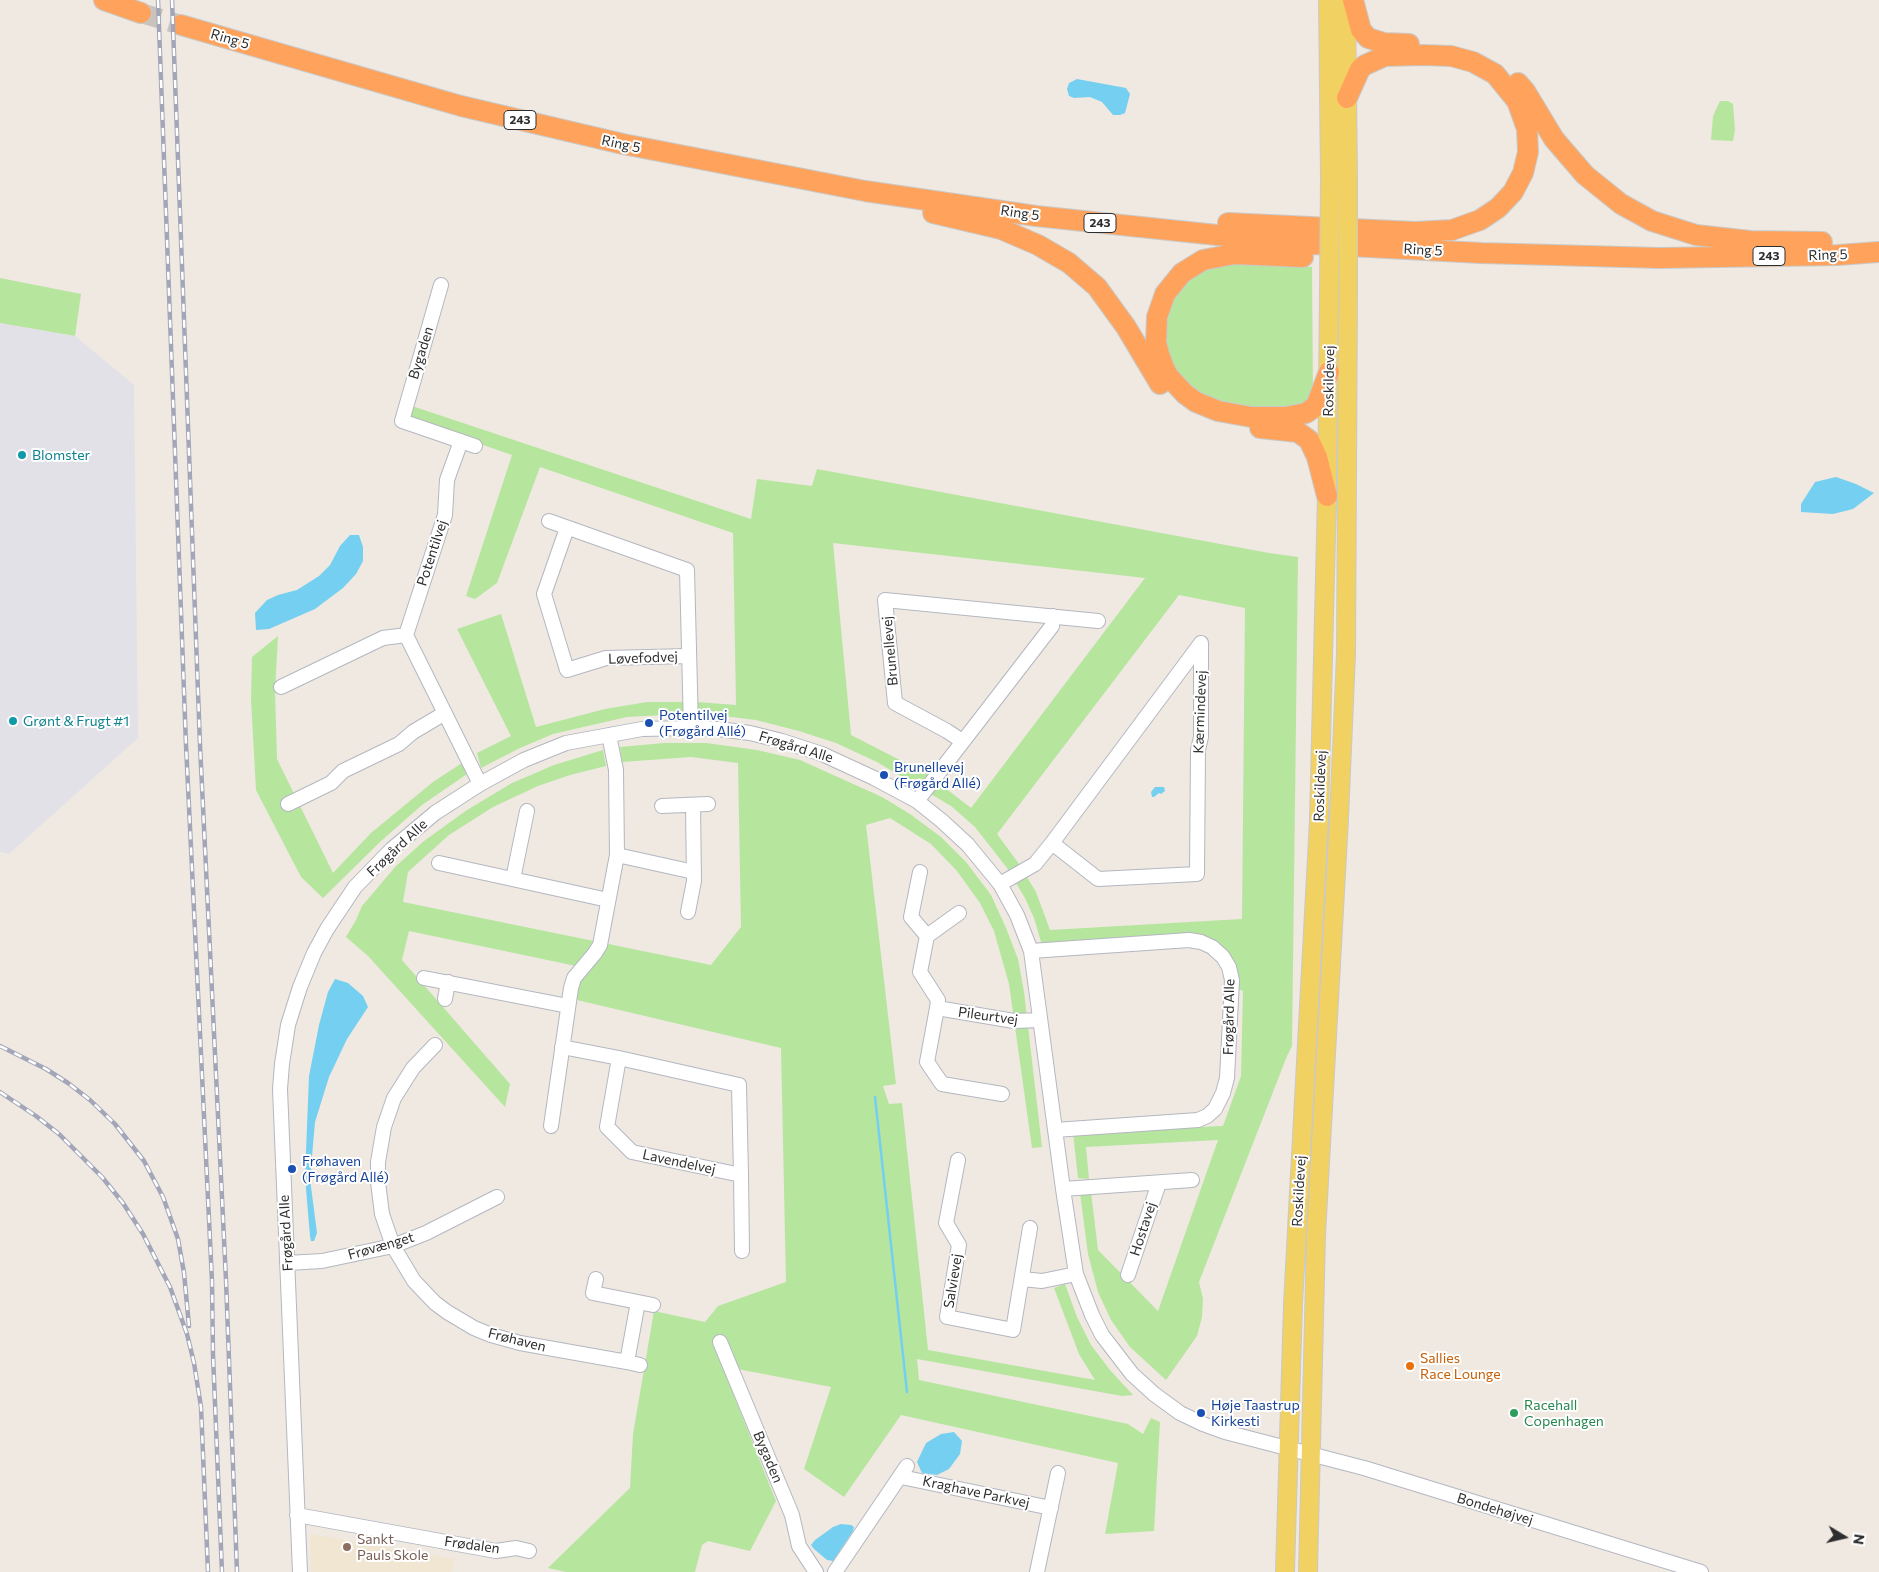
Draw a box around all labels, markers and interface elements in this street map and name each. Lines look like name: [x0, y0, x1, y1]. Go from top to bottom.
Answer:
street label: Ring 5: [209, 26, 251, 52]
road number: 243: [504, 110, 536, 130]
street label: Ring 5: [600, 132, 642, 156]
street label: Ring 5: [999, 202, 1041, 224]
road number: 243: [1084, 214, 1116, 232]
street label: Ring 5: [1403, 241, 1443, 259]
street label: Ring 5: [1808, 246, 1848, 264]
road number: 243: [1753, 247, 1785, 266]
street label: Bygaden: [405, 325, 437, 381]
street label: Roskildevej: [1320, 345, 1338, 417]
place label: Blomster: [32, 447, 90, 463]
marker: Blomster: [16, 449, 28, 461]
street label: Potentilvej: [413, 518, 451, 588]
street label: Brunellevej: [879, 615, 901, 687]
street label: Løvefodvej: [608, 648, 678, 668]
street label: Kærmindevej: [1190, 670, 1210, 754]
place label: Potentilvej (Frøgård Allé): [659, 707, 746, 740]
place label: Grønt & Frugt #1: [23, 713, 129, 729]
marker: Grønt & Frugt #1: [7, 715, 19, 727]
marker: Potentilvej (Frøgård Allé): [643, 717, 655, 729]
street label: Frøgård Alle: [757, 728, 835, 766]
street label: Roskildevej: [1310, 750, 1330, 822]
place label: Brunellevej (Frøgård Allé): [894, 759, 981, 792]
marker: Brunellevej (Frøgård Allé): [878, 769, 890, 781]
street label: Frøgård Alle: [363, 816, 431, 880]
street label: Frøgård Alle: [1220, 979, 1238, 1055]
street label: Pileurtvej: [957, 1003, 1019, 1029]
street label: Lavendelvej: [641, 1146, 717, 1178]
place label: Frøhaven (Frøgård Allé): [302, 1153, 389, 1186]
street label: Roskildevej: [1289, 1155, 1309, 1227]
marker: Frøhaven (Frøgård Allé): [286, 1163, 298, 1175]
street label: Frøgård Alle: [276, 1194, 296, 1272]
street label: Hostavej: [1126, 1200, 1160, 1258]
street label: Frøvænget: [346, 1229, 416, 1263]
street label: Salvievej: [940, 1253, 966, 1309]
street label: Frøhaven: [486, 1325, 548, 1355]
place label: Sallies Race Lounge: [1420, 1350, 1501, 1382]
marker: Sallies Race Lounge: [1404, 1360, 1416, 1372]
place label: Høje Taastrup Kirkesti: [1211, 1397, 1300, 1430]
place label: Racehall Copenhagen: [1524, 1397, 1604, 1430]
marker: Høje Taastrup Kirkesti: [1195, 1407, 1207, 1419]
marker: Racehall Copenhagen: [1508, 1407, 1520, 1419]
street label: Bygaden: [750, 1429, 786, 1485]
street label: Kraghave Parkvej: [921, 1472, 1031, 1512]
street label: Bondehøjvej: [1455, 1489, 1535, 1529]
north arrow: [1819, 1512, 1869, 1562]
place label: Sankt Pauls Skole: [357, 1531, 428, 1564]
street label: Frødalen: [443, 1533, 501, 1557]
text: N: [1850, 1533, 1869, 1546]
marker: Sankt Pauls Skole: [341, 1541, 353, 1553]

